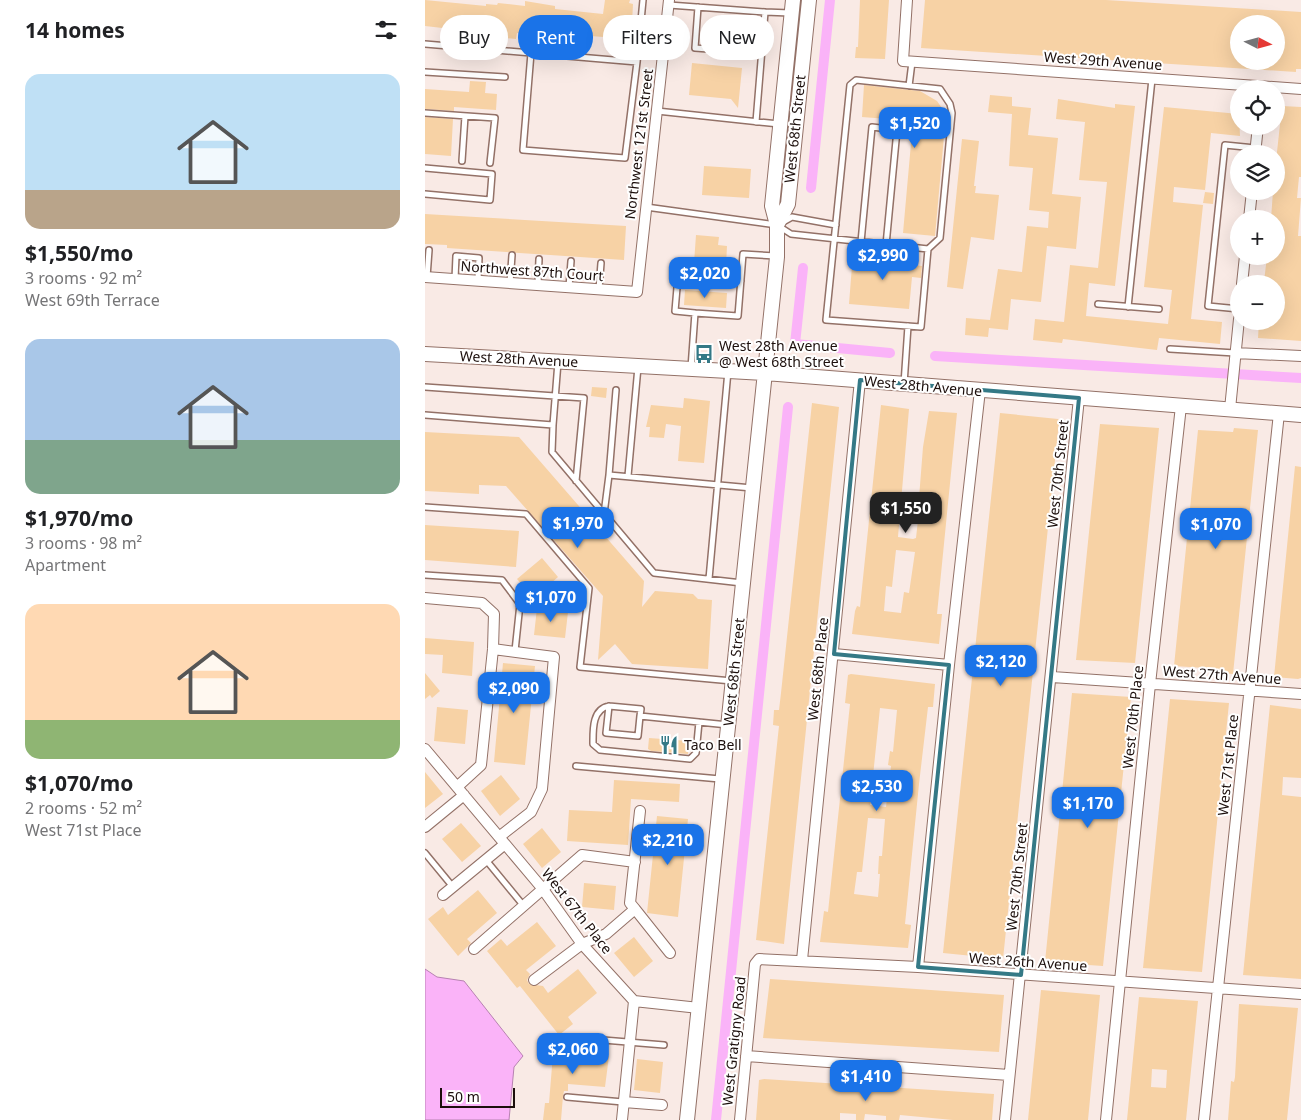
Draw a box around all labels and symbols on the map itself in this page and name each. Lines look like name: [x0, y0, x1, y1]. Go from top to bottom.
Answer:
north arrow: [1230, 15, 1285, 70]
street label: West 29th Avenue: [1043, 47, 1163, 74]
street label: Northwest 121st Street: [620, 68, 657, 220]
street label: West 68th Street: [779, 74, 810, 184]
pin: $1,520: [874, 106, 956, 149]
pin: $2,990: [842, 238, 924, 281]
street label: Northwest 87th Court: [460, 256, 604, 285]
pin: $2,020: [664, 256, 746, 299]
place label: West 28th Avenue @ West 68th Street: [719, 336, 844, 371]
bus stop icon: West 28th Avenue @ West 68th Street: [693, 343, 715, 365]
street label: West 28th Avenue: [459, 346, 579, 371]
street label: West 28th Avenue: [863, 371, 983, 400]
street label: West 70th Street: [1042, 419, 1073, 529]
pin: $1,550: [865, 492, 947, 534]
pin: $1,970: [537, 506, 619, 549]
pin: $1,070: [1175, 508, 1257, 550]
pin: $1,070: [510, 580, 592, 623]
street label: West 68th Place: [803, 616, 832, 722]
street label: West 68th Street: [718, 617, 749, 727]
pin: $2,120: [960, 644, 1042, 687]
street label: West 27th Avenue: [1162, 661, 1282, 688]
street label: West 70th Place: [1118, 664, 1147, 770]
pin: $2,090: [473, 672, 555, 714]
street label: West 71st Place: [1213, 713, 1242, 817]
restaurant icon: Taco Bell: [658, 734, 680, 756]
place label: Taco Bell: [684, 735, 742, 754]
pin: $2,530: [836, 770, 918, 812]
pin: $1,170: [1047, 786, 1129, 829]
street label: West 70th Street: [1001, 822, 1032, 932]
pin: $2,210: [627, 824, 709, 866]
street label: West 67th Place: [538, 864, 617, 958]
street label: West 26th Avenue: [968, 948, 1088, 975]
street label: West Gratigny Road: [717, 975, 750, 1107]
pin: $2,060: [532, 1032, 614, 1075]
pin: $1,410: [825, 1060, 907, 1102]
scale bar: [440, 1085, 515, 1108]

